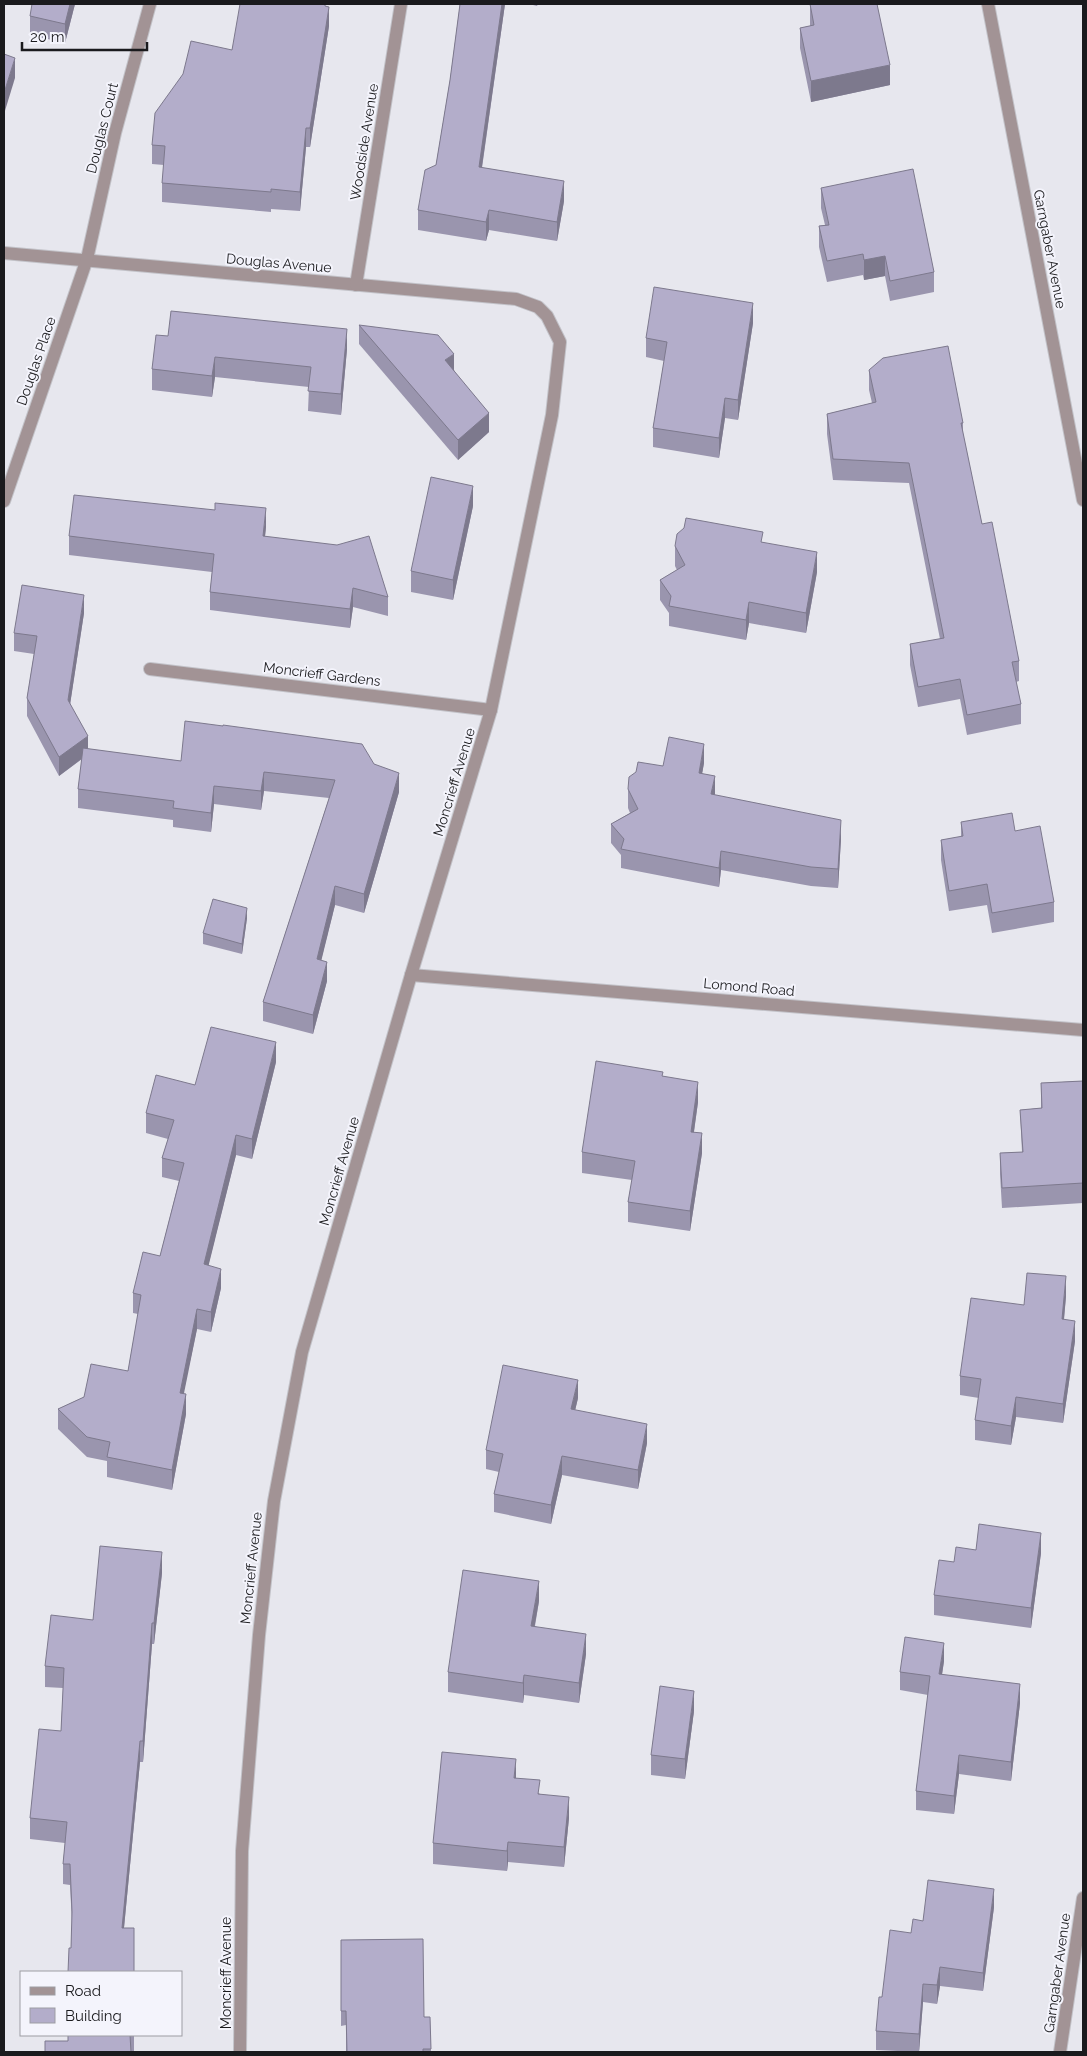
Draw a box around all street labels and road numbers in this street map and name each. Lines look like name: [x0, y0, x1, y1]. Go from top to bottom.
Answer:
street label: Douglas Court: [83, 81, 121, 175]
street label: Woodside Avenue: [347, 82, 381, 202]
street label: Garngaber Avenue: [1031, 188, 1069, 310]
street label: Douglas Avenue: [226, 250, 332, 276]
street label: Douglas Place: [13, 314, 59, 408]
street label: Moncrieff Gardens: [262, 659, 382, 689]
street label: Moncrieff Avenue: [430, 726, 478, 838]
street label: Lomond Road: [703, 975, 795, 999]
street label: Moncrieff Avenue: [316, 1115, 362, 1227]
street label: Moncrieff Avenue: [237, 1511, 265, 1625]
street label: Garngaber Avenue: [1041, 1912, 1073, 2034]
street label: Moncrieff Avenue: [218, 1917, 234, 2029]

